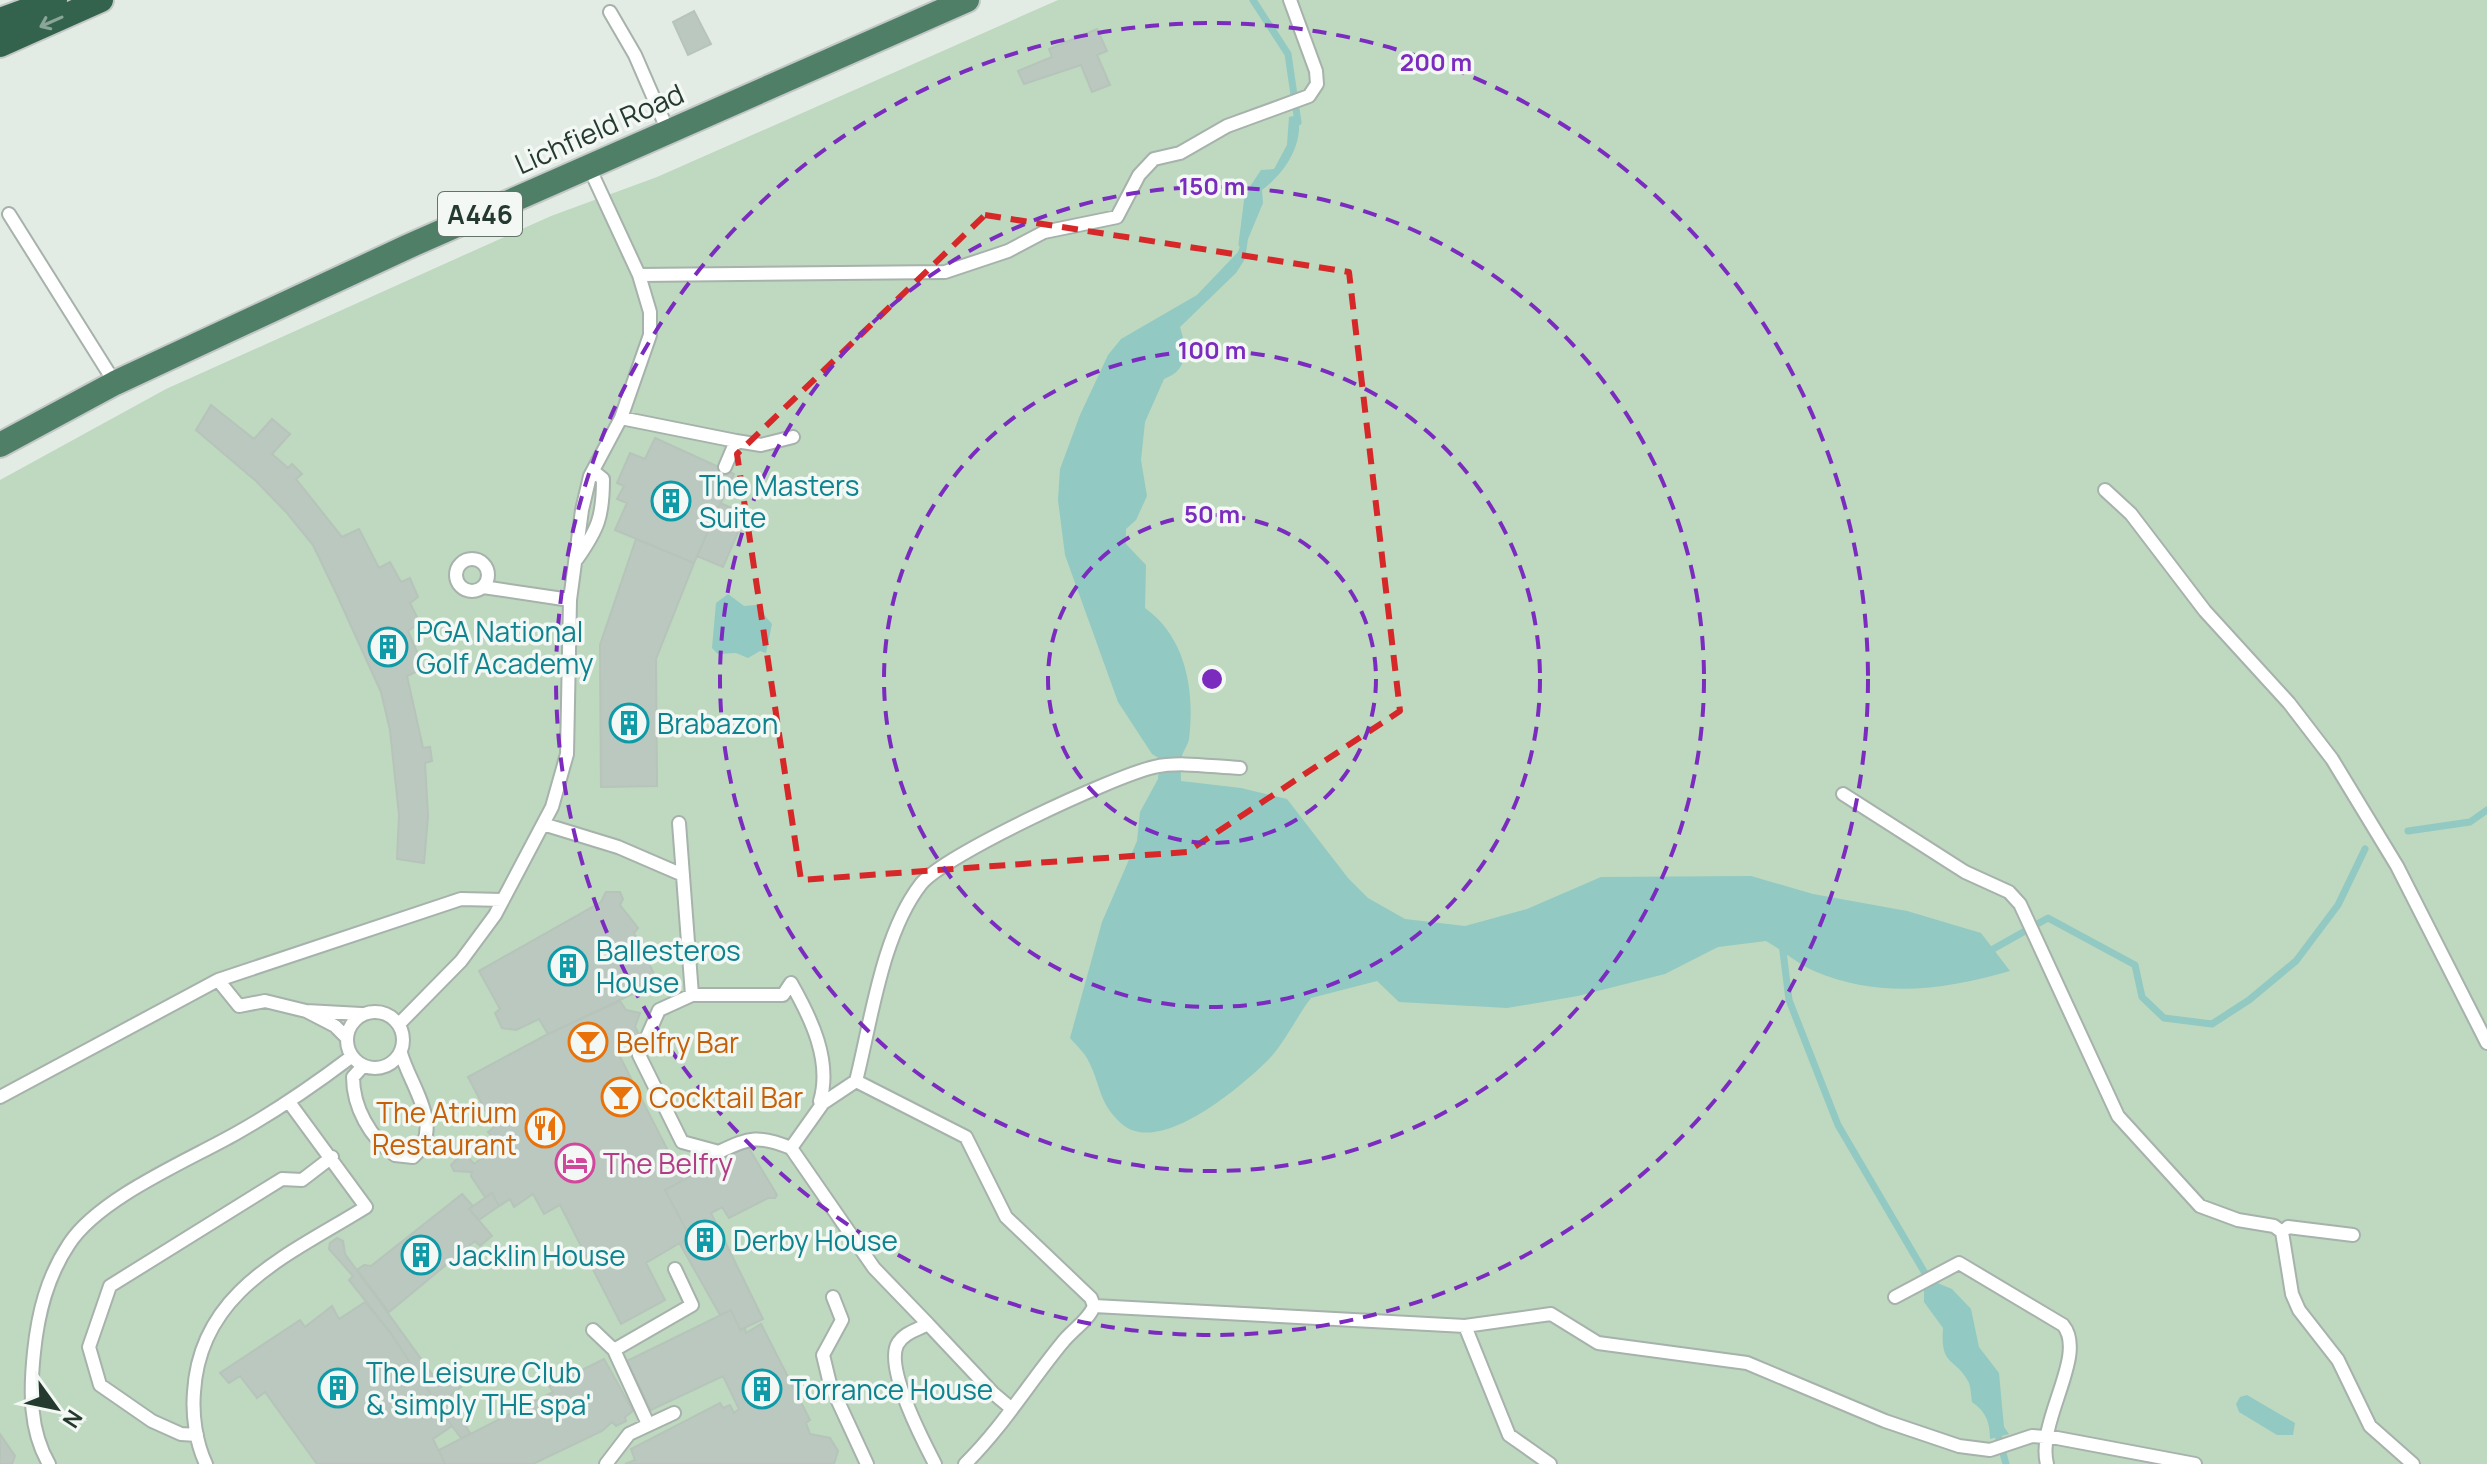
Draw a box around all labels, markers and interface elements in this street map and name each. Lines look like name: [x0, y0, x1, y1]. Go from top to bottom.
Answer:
one-way arrow: [39, 16, 63, 31]
text: 200 m: [1400, 45, 1472, 78]
street label: Lichfield Road: [508, 74, 690, 182]
text: 150 m: [1179, 169, 1245, 202]
road number: A446: [438, 192, 522, 236]
text: 100 m: [1178, 333, 1246, 366]
place label: The Masters Suite: [699, 466, 859, 536]
building icon: The Masters Suite: [650, 480, 692, 522]
text: 50 m: [1184, 497, 1240, 530]
place label: PGA National Golf Academy: [416, 612, 594, 682]
building icon: PGA National Golf Academy: [367, 626, 409, 668]
centre of rings: [1198, 665, 1226, 693]
building icon: Brabazon: [608, 702, 650, 744]
place label: Brabazon: [657, 704, 778, 742]
place label: Ballesteros House: [596, 931, 741, 1001]
building icon: Ballesteros House: [547, 945, 589, 987]
bar icon: Belfry Bar: [567, 1021, 609, 1063]
place label: Belfry Bar: [616, 1023, 739, 1061]
bar icon: Cocktail Bar: [600, 1076, 642, 1118]
place label: Cocktail Bar: [649, 1078, 803, 1116]
place label: The Atrium Restaurant: [372, 1093, 517, 1163]
restaurant icon: The Atrium Restaurant: [524, 1107, 566, 1149]
hotel icon: The Belfry: [554, 1142, 596, 1184]
place label: The Belfry: [603, 1144, 733, 1182]
building icon: Derby House: [684, 1219, 726, 1261]
place label: Derby House: [733, 1221, 898, 1259]
building icon: Jacklin House: [400, 1234, 442, 1276]
place label: Jacklin House: [449, 1236, 626, 1274]
place label: The Leisure Club & 'simply THE spa': [366, 1353, 592, 1423]
building icon: The Leisure Club & 'simply THE spa': [317, 1367, 359, 1409]
north arrow: [16, 1368, 96, 1448]
building icon: Torrance House: [741, 1368, 783, 1410]
place label: Torrance House: [790, 1370, 993, 1408]
text: N: [56, 1404, 90, 1434]

